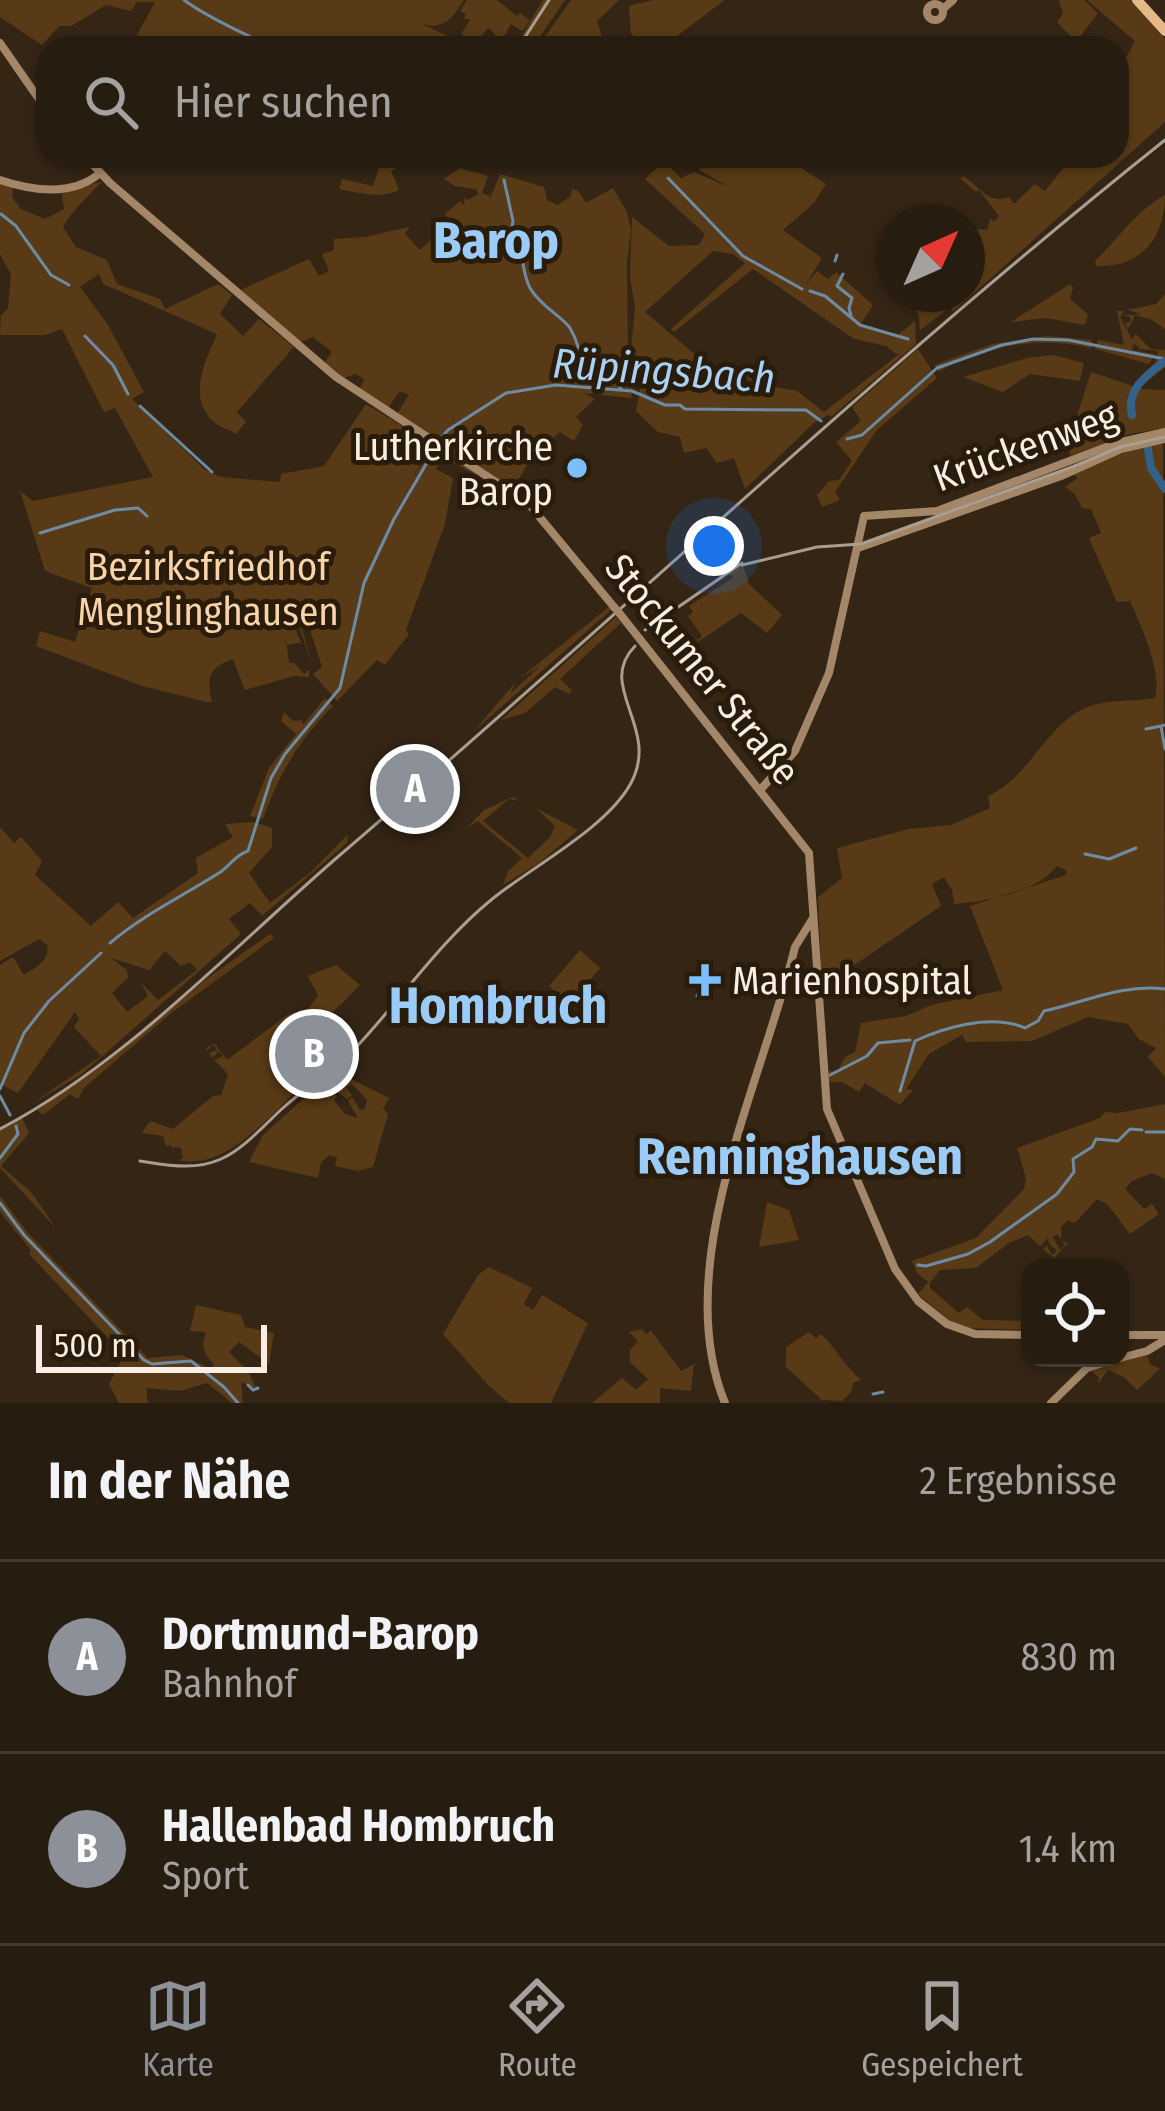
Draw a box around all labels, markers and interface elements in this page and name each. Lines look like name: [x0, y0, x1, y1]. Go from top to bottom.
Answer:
search box: [36, 36, 1129, 168]
icon: search: [78, 69, 144, 135]
text: Hier suchen: [174, 75, 393, 129]
north arrow: [877, 204, 985, 312]
district label: Barop: [433, 210, 559, 272]
water label: Rüpingsbach: [551, 338, 777, 404]
street label: Krückenweg: [927, 392, 1124, 501]
place label: Lutherkirche Barop: [353, 424, 553, 515]
marker: Lutherkirche Barop: [564, 455, 590, 481]
your location: [684, 516, 744, 576]
park label: Bezirksfriedhof Menglinghausen: [77, 544, 339, 635]
street label: Stockumer Straße: [595, 545, 809, 794]
pin: A: [376, 744, 454, 834]
place label: Marienhospital: [732, 958, 972, 1004]
marker: Marienhospital: [689, 964, 721, 996]
district label: Hombruch: [389, 975, 607, 1037]
pin: B: [275, 1009, 353, 1099]
district label: Renninghausen: [637, 1126, 963, 1188]
map controls: [1021, 1259, 1129, 1367]
button: locate: [1021, 1259, 1129, 1367]
scale bar: [36, 1319, 267, 1372]
text: 500 m: [54, 1326, 137, 1366]
text: In der Nähe: [48, 1450, 290, 1512]
text: 2 Ergebnisse: [919, 1458, 1117, 1504]
text: Dortmund-Barop: [162, 1607, 479, 1661]
text: A: [76, 1634, 98, 1680]
text: 830 m: [1020, 1634, 1117, 1680]
text: Bahnhof: [162, 1661, 297, 1707]
text: Hallenbad Hombruch: [162, 1799, 555, 1853]
text: B: [76, 1826, 98, 1872]
text: 1.4 km: [1019, 1826, 1117, 1872]
text: Sport: [162, 1853, 249, 1899]
tab: Karte: [142, 1973, 214, 2085]
tab: Route: [498, 1973, 577, 2085]
tab: Gespeichert: [861, 1973, 1023, 2085]

